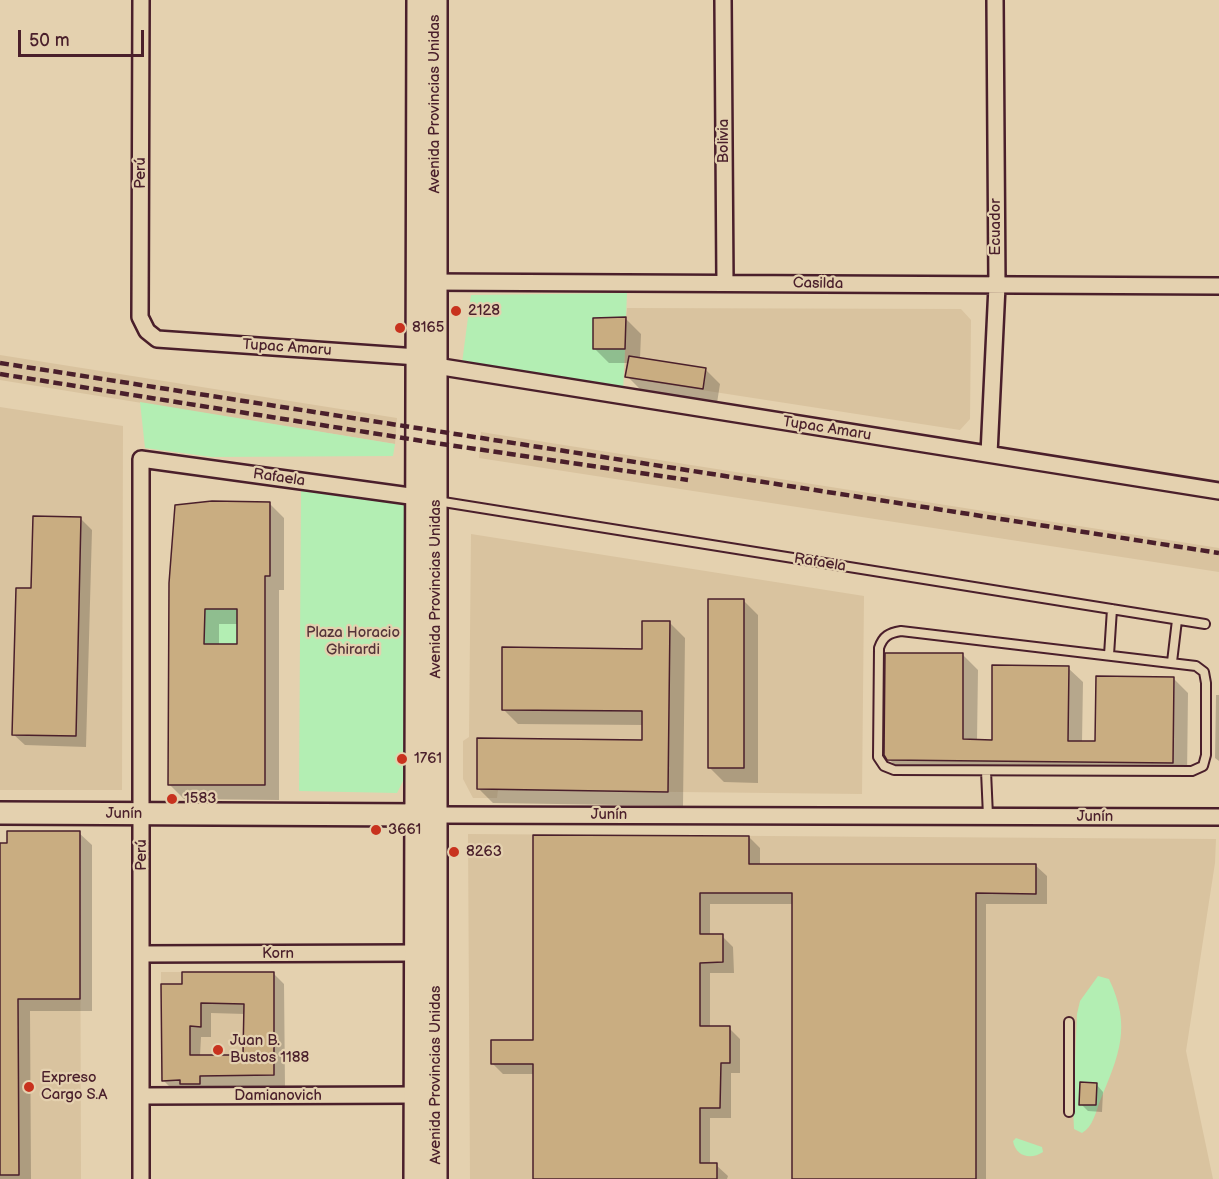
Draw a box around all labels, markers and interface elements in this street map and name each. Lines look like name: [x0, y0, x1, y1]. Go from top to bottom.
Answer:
street label: Avenida Provincias Unidas: [426, 15, 444, 193]
scale bar: [21, 18, 147, 56]
text: 50 m: [29, 30, 70, 51]
street label: Bolivia: [715, 119, 733, 163]
street label: Perú: [132, 157, 150, 189]
street label: Ecuador: [987, 198, 1005, 256]
street label: Casilda: [793, 275, 843, 293]
place label: 2128: [468, 302, 500, 320]
marker: 2128: [449, 304, 463, 318]
place label: 8165: [412, 319, 444, 337]
marker: 8165: [393, 321, 407, 335]
street label: Tupac Amaru: [242, 336, 332, 360]
street label: Tupac Amaru: [781, 413, 873, 445]
street label: Rafaela: [252, 465, 306, 491]
street label: Avenida Provincias Unidas: [427, 500, 445, 678]
street label: Rafaela: [793, 550, 847, 576]
park label: Plaza Horacio Ghirardi: [306, 624, 400, 659]
place label: 1761: [414, 750, 442, 768]
marker: 1761: [395, 752, 409, 766]
place label: 1583: [184, 790, 216, 808]
marker: 1583: [165, 792, 179, 806]
street label: Junín: [106, 805, 142, 823]
street label: Junín: [591, 806, 627, 824]
street label: Junín: [1077, 808, 1113, 826]
place label: 3661: [388, 821, 421, 839]
marker: 3661: [369, 823, 383, 837]
street label: Perú: [133, 839, 151, 871]
place label: 8263: [466, 843, 502, 861]
marker: 8263: [447, 845, 461, 859]
street label: Korn: [262, 945, 294, 963]
street label: Avenida Provincias Unidas: [427, 986, 445, 1164]
place label: Juan B. Bustos 1188: [230, 1032, 309, 1067]
marker: Juan B. Bustos 1188: [211, 1043, 225, 1057]
place label: Expreso Cargo S.A: [41, 1069, 107, 1104]
marker: Expreso Cargo S.A: [22, 1080, 36, 1094]
street label: Damianovich: [234, 1087, 322, 1105]

